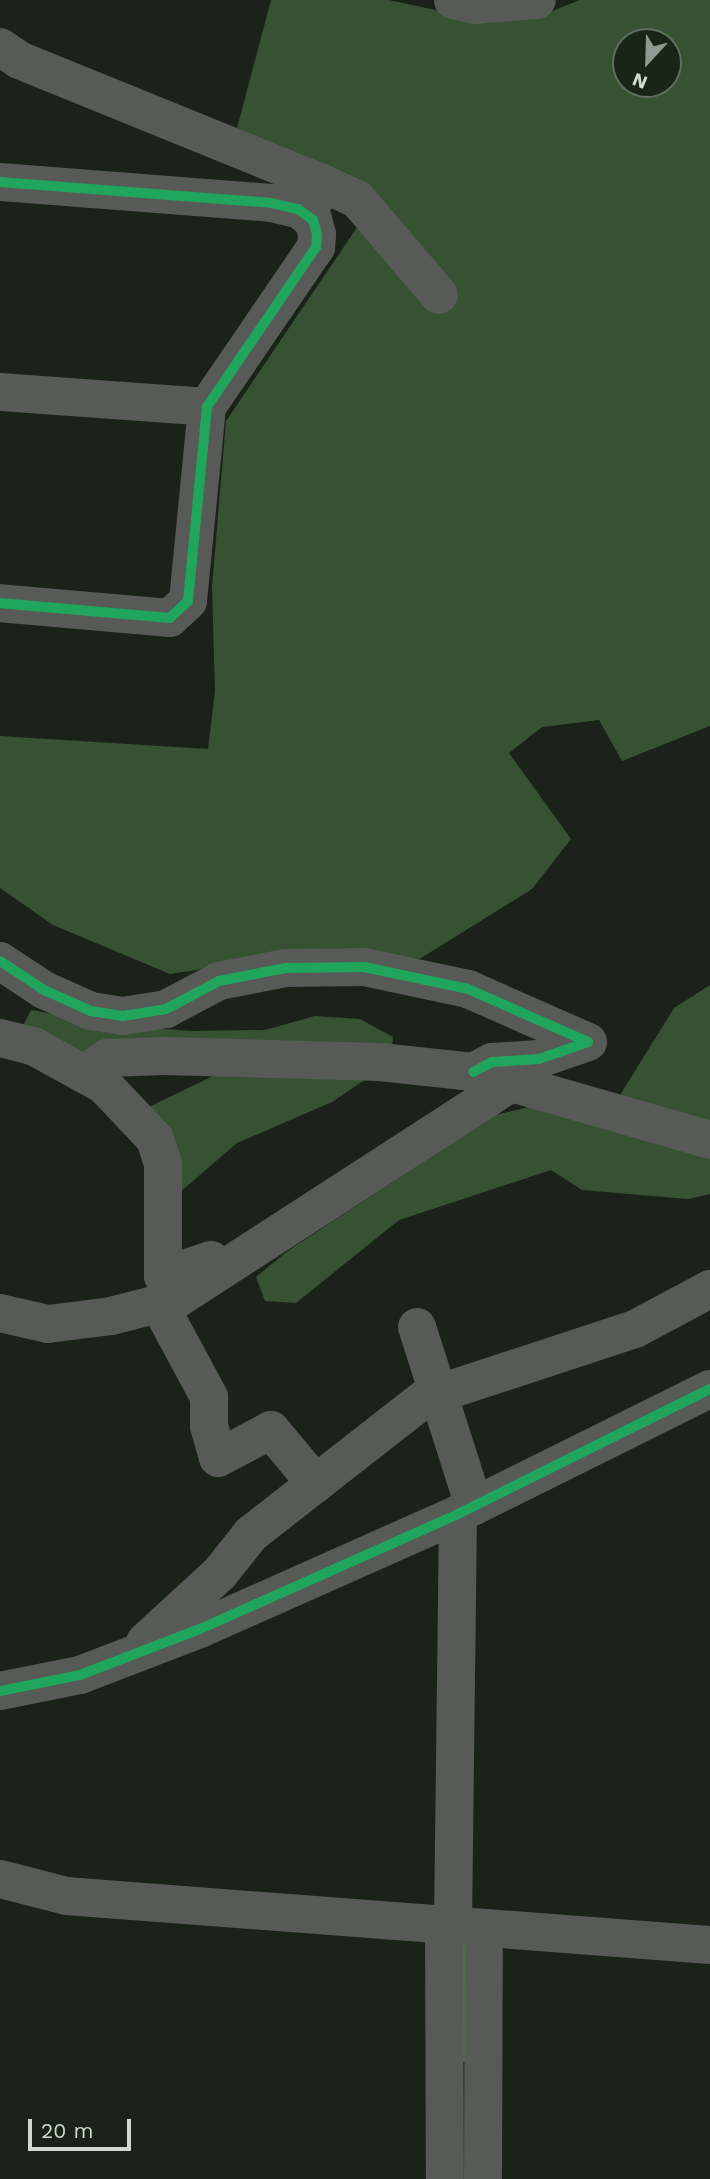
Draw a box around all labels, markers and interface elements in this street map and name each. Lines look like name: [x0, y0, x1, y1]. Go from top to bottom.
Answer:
north arrow: [612, 28, 682, 98]
text: N: [629, 68, 651, 94]
scale bar: [32, 2106, 135, 2150]
text: 20 m: [41, 2118, 93, 2143]

